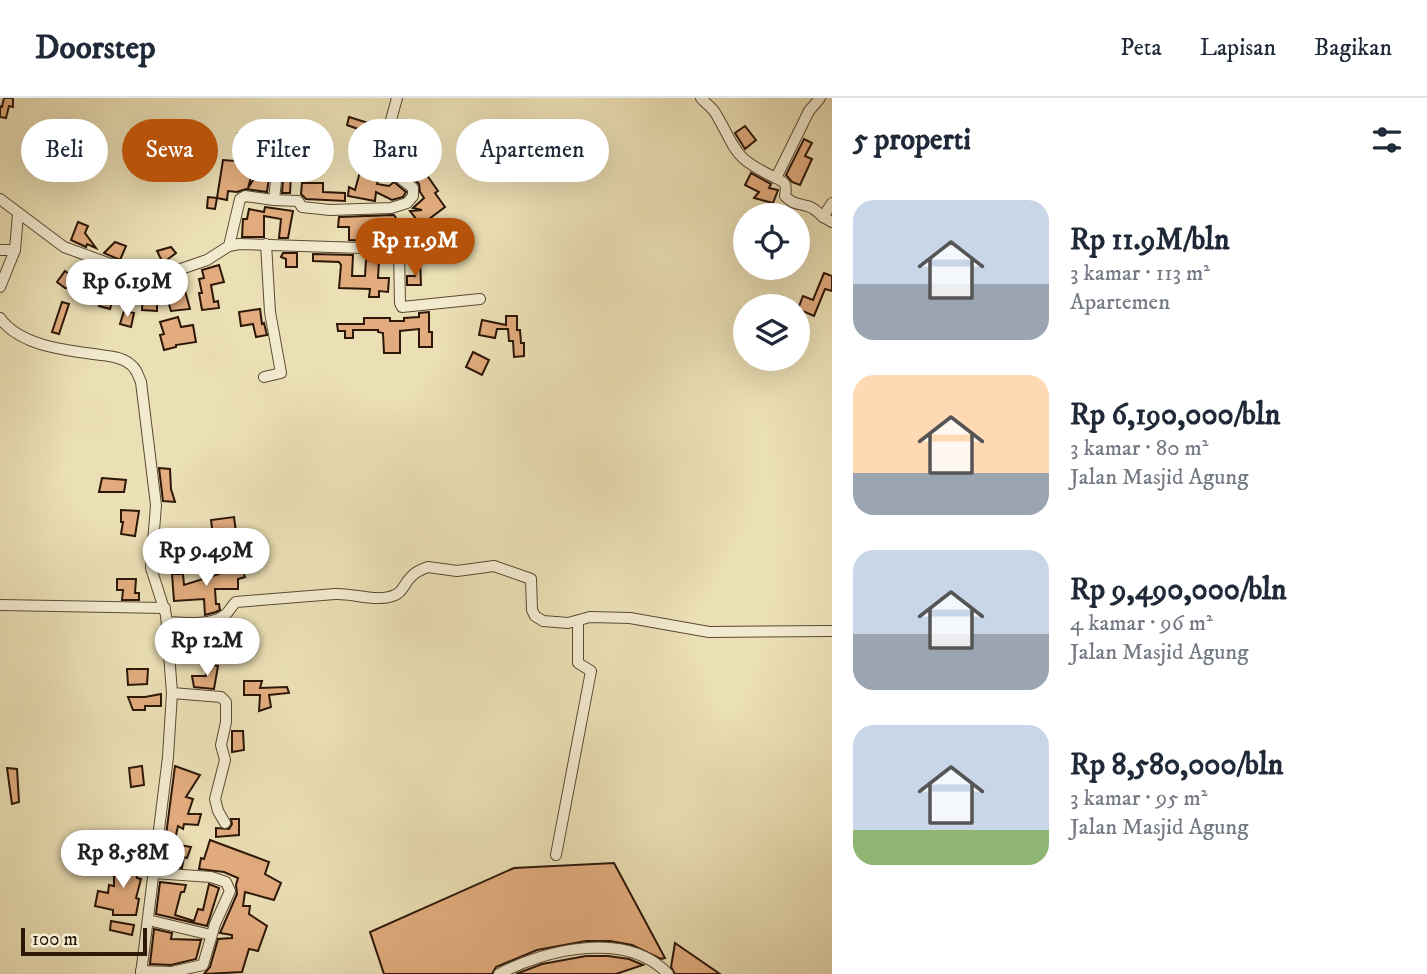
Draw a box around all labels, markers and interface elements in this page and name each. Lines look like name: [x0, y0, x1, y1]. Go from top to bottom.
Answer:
text: Doorstep: [35, 28, 156, 69]
text: Peta: [1120, 33, 1162, 63]
text: Lapisan: [1200, 33, 1276, 63]
text: Bagikan: [1314, 33, 1392, 63]
chip: Beli: [21, 119, 108, 182]
chip: Sewa: [122, 119, 218, 182]
chip: Filter: [232, 119, 334, 182]
chip: Baru: [348, 119, 442, 182]
chip: Apartemen: [456, 119, 609, 182]
icon: filters: [1368, 121, 1406, 159]
text: 5 properti: [853, 122, 971, 159]
map controls: [733, 203, 810, 371]
button: locate: [733, 203, 810, 280]
pin: Rp 11.9M: [343, 218, 487, 278]
text: Rp 11.9M/bln: [1070, 222, 1230, 259]
text: Rp 11.9M: [372, 226, 458, 255]
icon: home: [909, 228, 993, 312]
text: 3 kamar · 113 m²: [1070, 259, 1210, 288]
pin: Rp 6.19M: [55, 260, 199, 319]
text: Rp 6.19M: [82, 267, 172, 296]
text: Apartemen: [1070, 288, 1170, 317]
button: layers: [733, 294, 810, 371]
text: Rp 6,190,000/bln: [1070, 397, 1280, 434]
icon: home: [909, 403, 993, 487]
text: 3 kamar · 80 m²: [1070, 434, 1209, 463]
text: Jalan Masjid Agung: [1070, 463, 1249, 492]
pin: Rp 9.49M: [134, 528, 278, 588]
text: Rp 9.49M: [159, 536, 253, 565]
text: Rp 9,490,000/bln: [1070, 572, 1287, 609]
icon: home: [909, 578, 993, 662]
text: 4 kamar · 96 m²: [1070, 609, 1213, 638]
pin: Rp 12M: [150, 618, 264, 678]
text: Rp 12M: [171, 626, 243, 655]
text: Jalan Masjid Agung: [1070, 638, 1249, 667]
text: Rp 8,580,000/bln: [1070, 747, 1283, 784]
icon: home: [909, 753, 993, 837]
text: 3 kamar · 95 m²: [1070, 784, 1208, 813]
text: Jalan Masjid Agung: [1070, 813, 1249, 842]
pin: Rp 8.58M: [51, 830, 195, 890]
text: Rp 8.58M: [77, 838, 169, 867]
scale bar: [21, 925, 147, 957]
text: 100 m: [32, 928, 78, 951]

